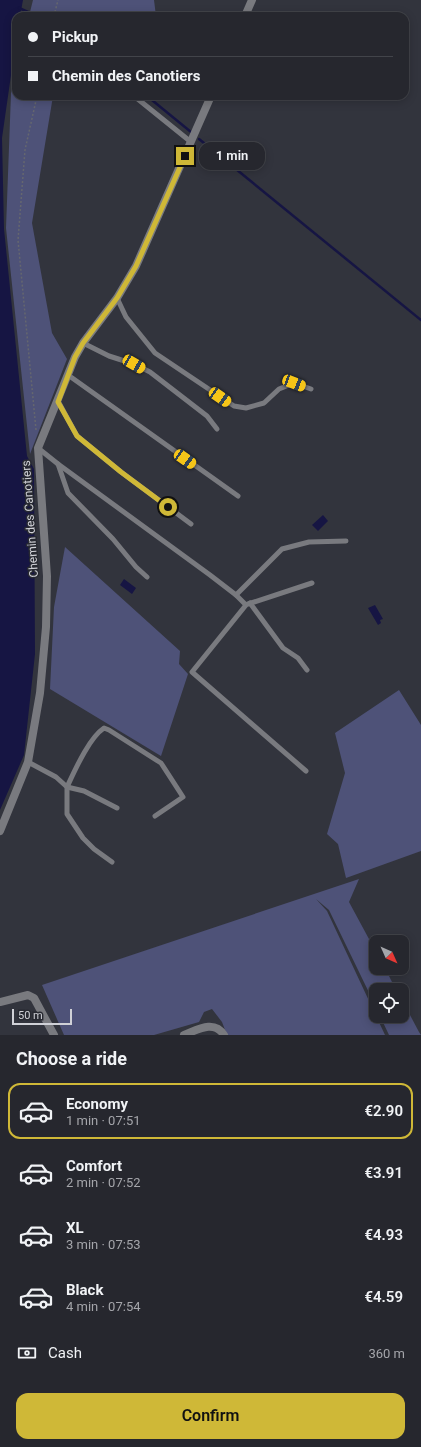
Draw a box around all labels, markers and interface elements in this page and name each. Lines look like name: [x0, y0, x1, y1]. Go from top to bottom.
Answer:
text: Pickup: [52, 28, 98, 46]
text: Chemin des Canotiers: [52, 67, 200, 85]
callout: 1 min: [199, 142, 265, 170]
route end: [176, 147, 194, 165]
text: 1 min: [216, 148, 248, 163]
car: [121, 353, 147, 375]
car: [281, 373, 307, 393]
car: [207, 385, 233, 409]
car: [172, 447, 198, 471]
street label: Chemin des Canotiers: [19, 460, 41, 578]
route start: [159, 498, 177, 516]
north arrow: [369, 935, 409, 975]
map controls: [369, 935, 409, 1023]
button: locate: [369, 983, 409, 1023]
scale bar: [12, 1007, 72, 1026]
text: 50 m: [18, 1009, 43, 1022]
text: Choose a ride: [16, 1048, 127, 1069]
icon: car: [18, 1093, 54, 1129]
text: Economy: [66, 1095, 128, 1113]
text: €2.90: [364, 1102, 403, 1120]
text: 1 min · 07:51: [66, 1113, 141, 1128]
icon: car: [18, 1155, 54, 1191]
text: Comfort: [66, 1157, 122, 1175]
text: €3.91: [364, 1164, 403, 1182]
text: 2 min · 07:52: [66, 1175, 141, 1190]
icon: car: [18, 1217, 54, 1253]
text: XL: [66, 1219, 84, 1237]
text: €4.93: [364, 1226, 403, 1244]
text: 3 min · 07:53: [66, 1237, 141, 1252]
icon: car: [18, 1279, 54, 1315]
text: Black: [66, 1281, 103, 1299]
text: €4.59: [364, 1288, 403, 1306]
text: 4 min · 07:54: [66, 1299, 141, 1314]
icon: cash: [16, 1342, 38, 1364]
text: Cash: [48, 1344, 82, 1362]
text: 360 m: [368, 1346, 405, 1361]
button: Confirm: [16, 1393, 405, 1439]

